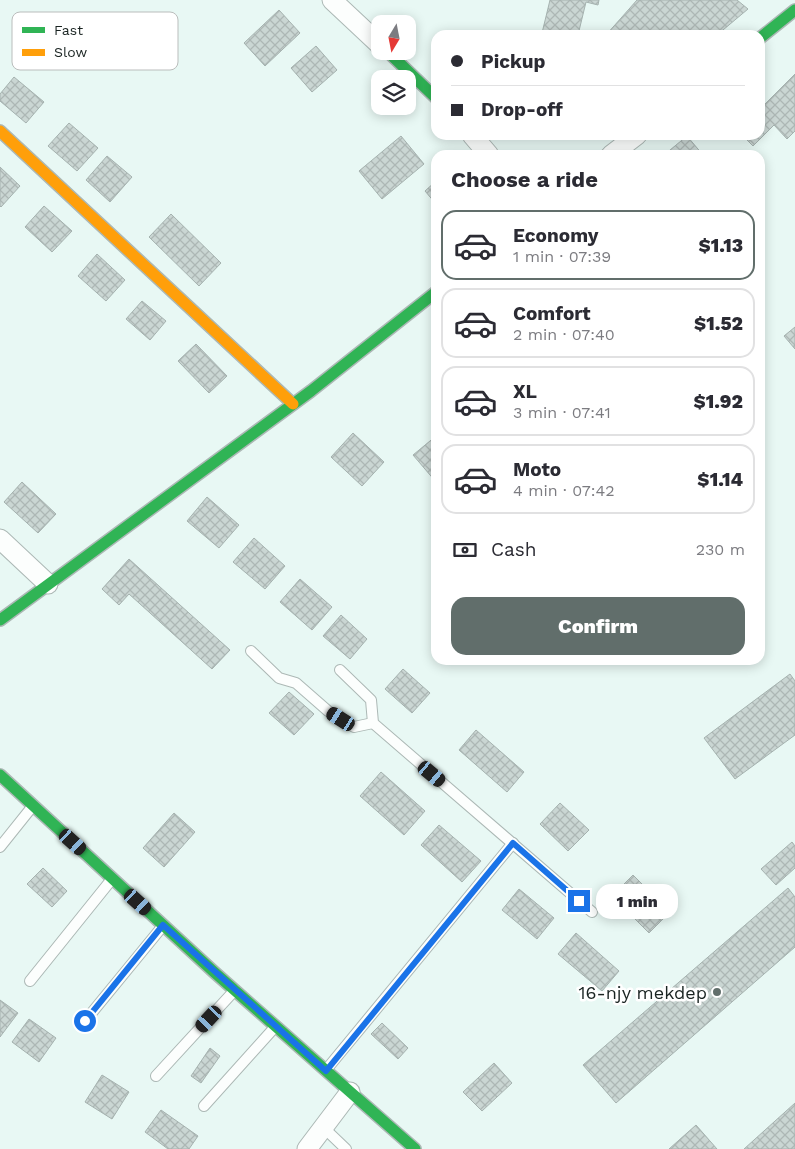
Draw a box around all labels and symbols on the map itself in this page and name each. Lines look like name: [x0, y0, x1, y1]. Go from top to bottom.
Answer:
legend: [12, 12, 178, 70]
north arrow: [371, 15, 416, 60]
text: Fast: [54, 22, 83, 38]
text: Slow: [54, 44, 87, 60]
car: [324, 705, 357, 733]
car: [415, 759, 448, 789]
car: [56, 826, 89, 858]
callout: 1 min: [596, 884, 679, 918]
car: [121, 886, 154, 918]
route end: [568, 890, 590, 912]
place label: 16-njy mekdep: [579, 982, 707, 1003]
marker: 16-njy mekdep: [711, 986, 723, 998]
car: [193, 1003, 224, 1035]
route start: [74, 1010, 96, 1032]

